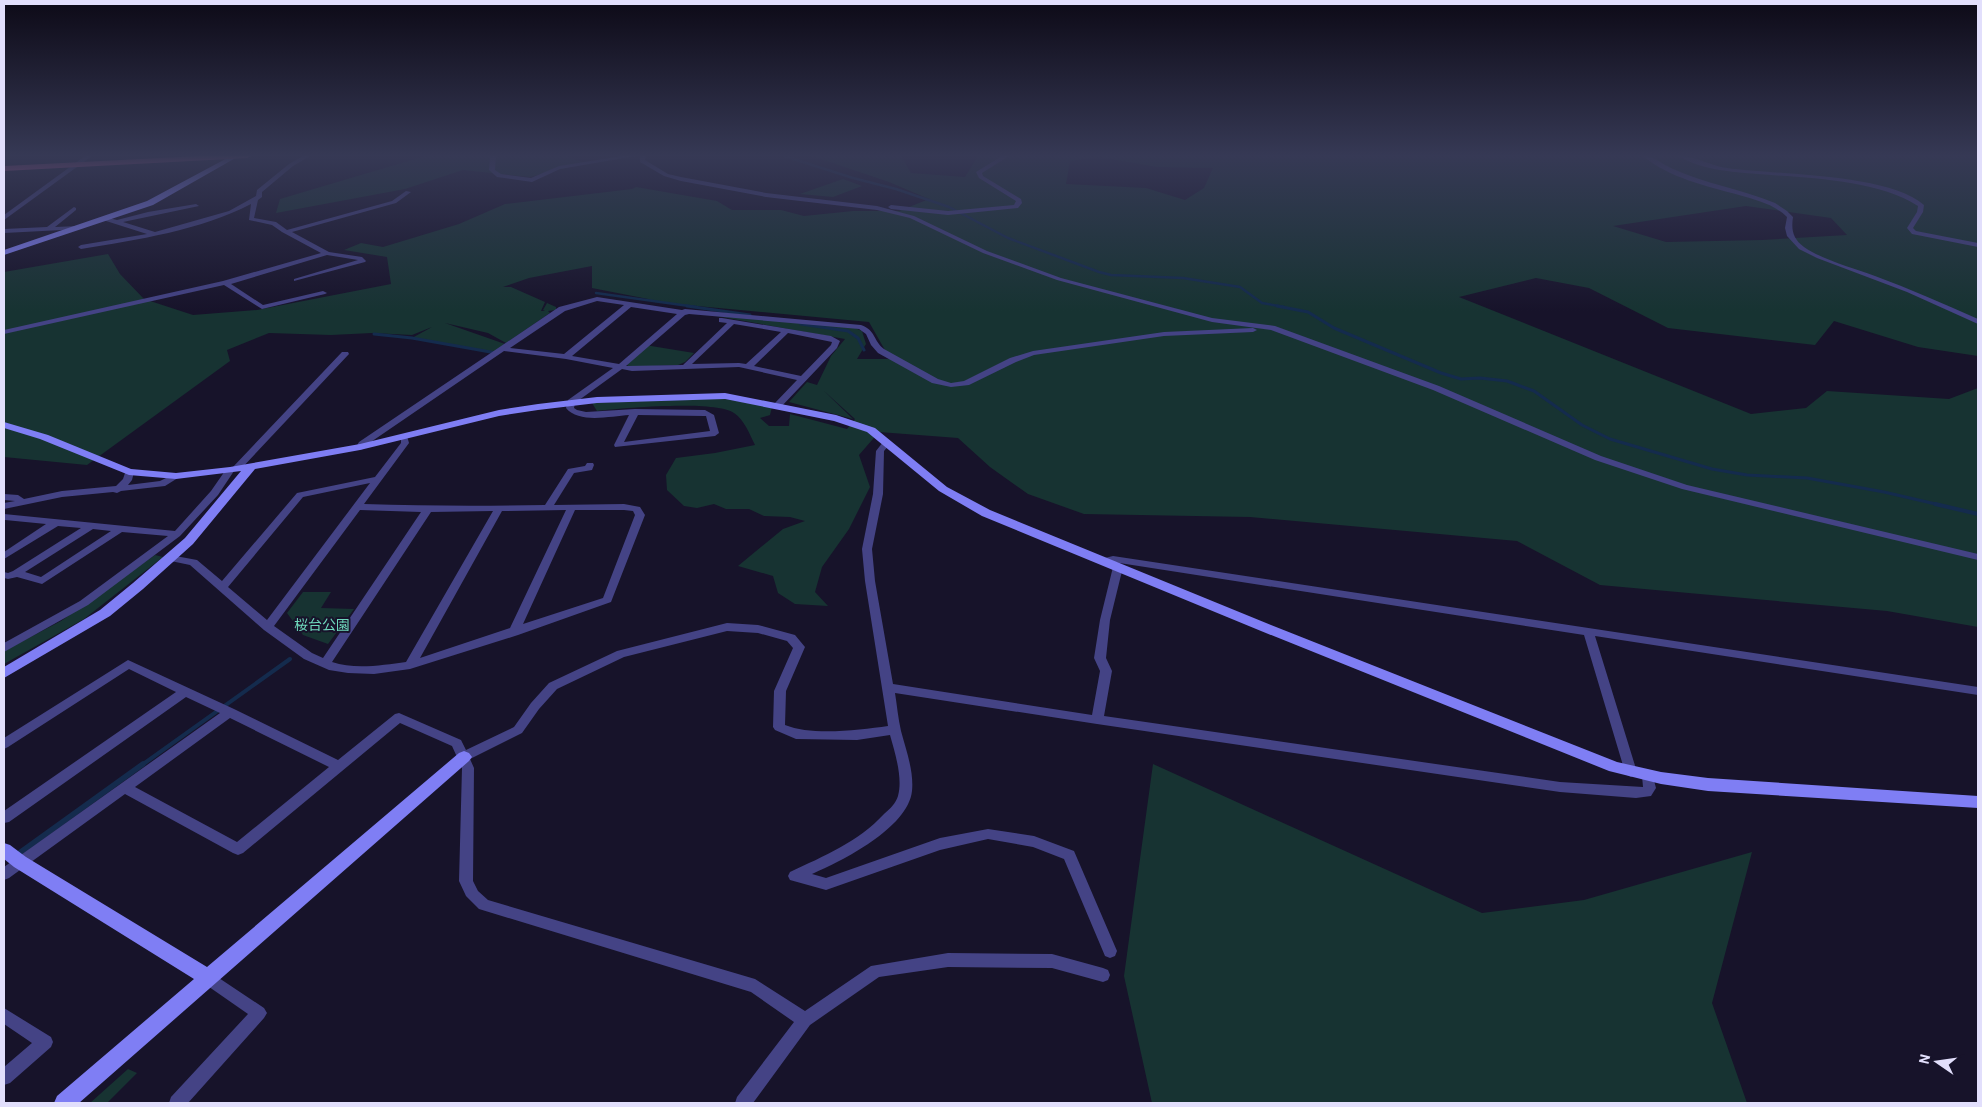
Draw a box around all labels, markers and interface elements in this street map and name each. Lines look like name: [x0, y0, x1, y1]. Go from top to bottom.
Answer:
park label: 桜台公園: [294, 616, 350, 633]
north arrow: [1912, 1037, 1962, 1087]
text: N: [1915, 1053, 1933, 1065]

